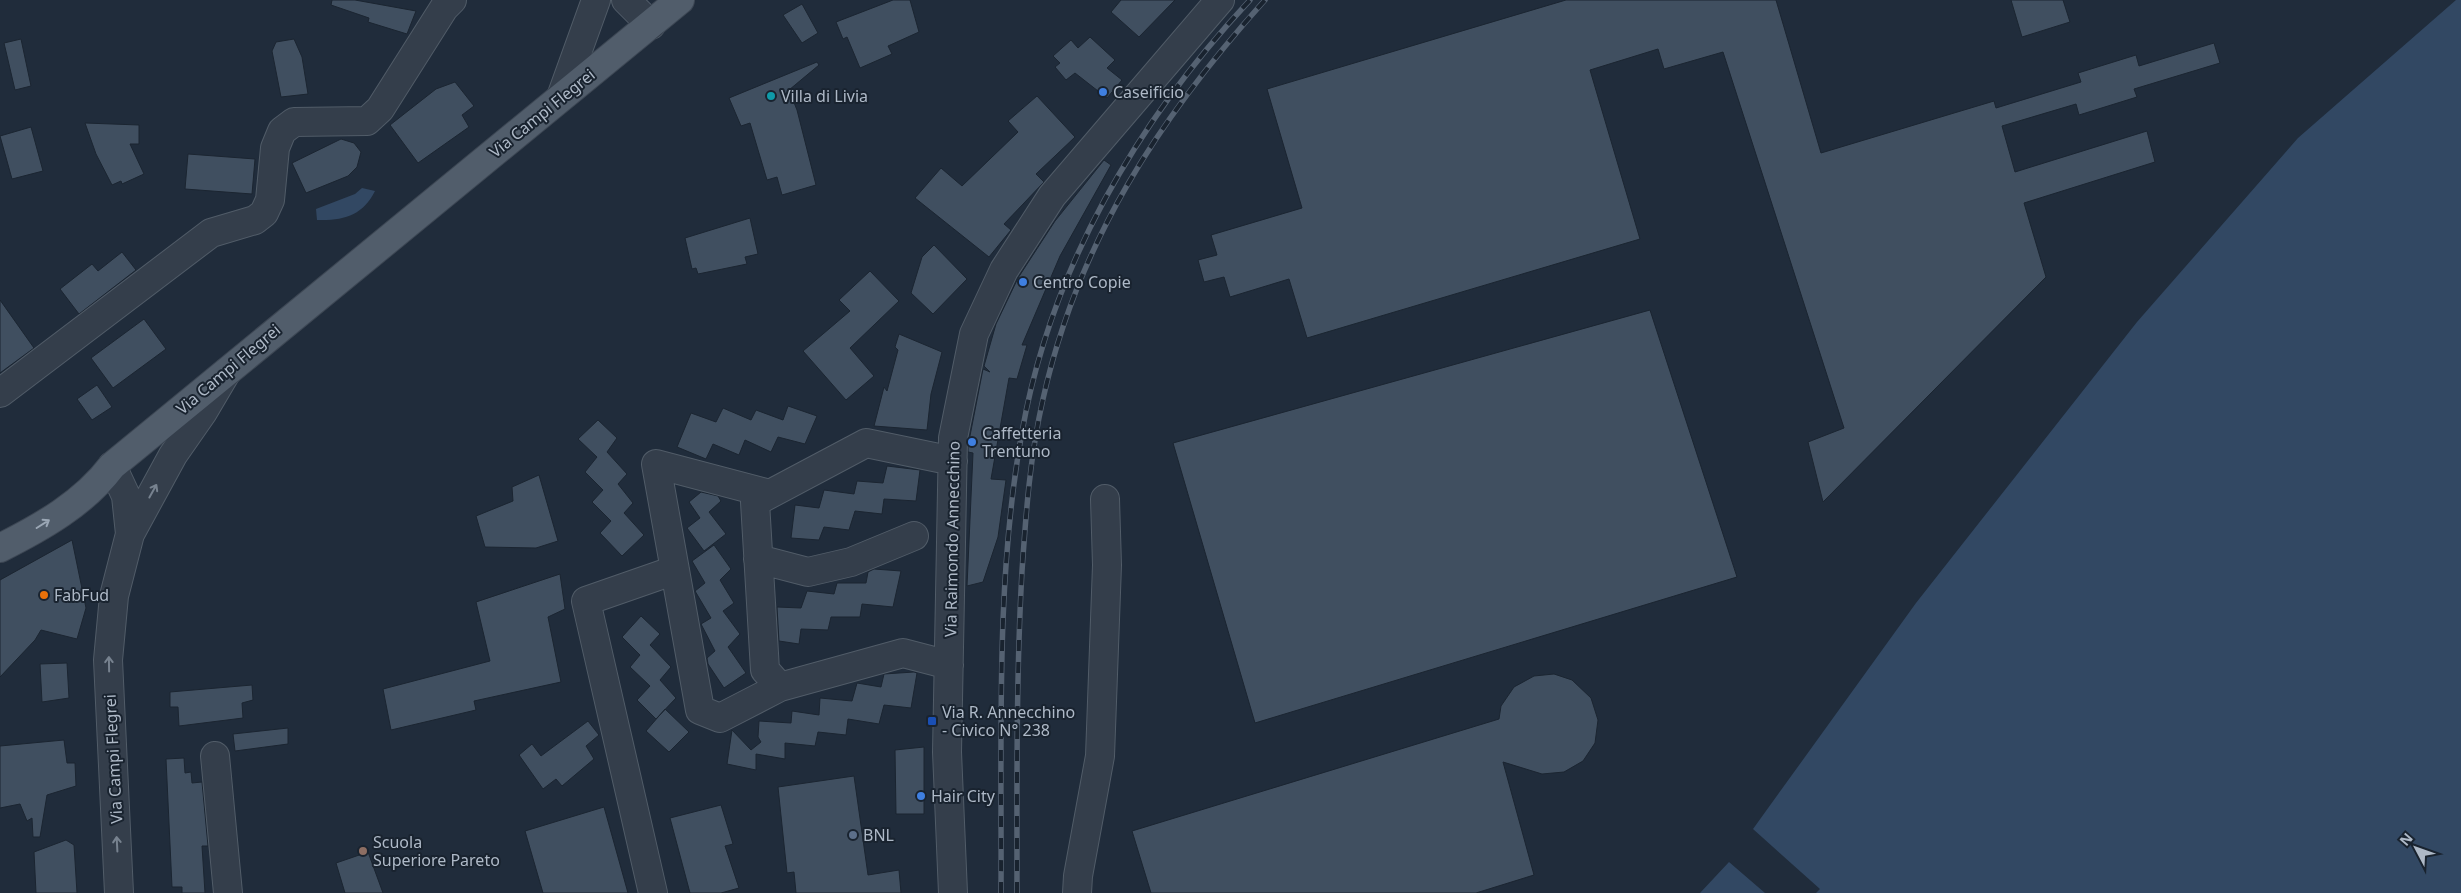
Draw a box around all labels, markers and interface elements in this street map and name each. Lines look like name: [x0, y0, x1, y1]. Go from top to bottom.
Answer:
street label: Via Campi Flegrei: [485, 64, 599, 162]
place label: Caseificio: [1113, 81, 1184, 103]
place label: Villa di Livia: [781, 85, 868, 107]
marker: Caseificio: [1097, 86, 1109, 98]
marker: Villa di Livia: [765, 90, 777, 102]
place label: Centro Copie: [1033, 271, 1131, 293]
marker: Centro Copie: [1017, 276, 1029, 288]
street label: Via Campi Flegrei: [171, 319, 285, 419]
place label: Caffetteria Trentuno: [982, 422, 1061, 462]
marker: Caffetteria Trentuno: [966, 436, 978, 448]
street label: Via Raimondo Annecchino: [939, 441, 965, 637]
one-way arrow: [148, 484, 158, 499]
one-way arrow: [35, 519, 49, 529]
place label: FabFud: [54, 584, 109, 606]
marker: FabFud: [38, 589, 50, 601]
one-way arrow: [104, 657, 114, 673]
street label: Via Campi Flegrei: [99, 694, 127, 824]
place label: Via R. Annecchino - Civico N° 238: [942, 701, 1075, 741]
marker: Via R. Annecchino - Civico N° 238: [926, 715, 938, 727]
place label: Hair City: [931, 785, 996, 807]
marker: Hair City: [915, 790, 927, 802]
north arrow: [2391, 823, 2441, 873]
place label: BNL: [863, 824, 894, 846]
marker: BNL: [847, 829, 859, 841]
text: N: [2395, 829, 2417, 850]
place label: Scuola Superiore Pareto: [373, 831, 500, 871]
one-way arrow: [112, 837, 122, 853]
marker: Scuola Superiore Pareto: [357, 845, 369, 857]

